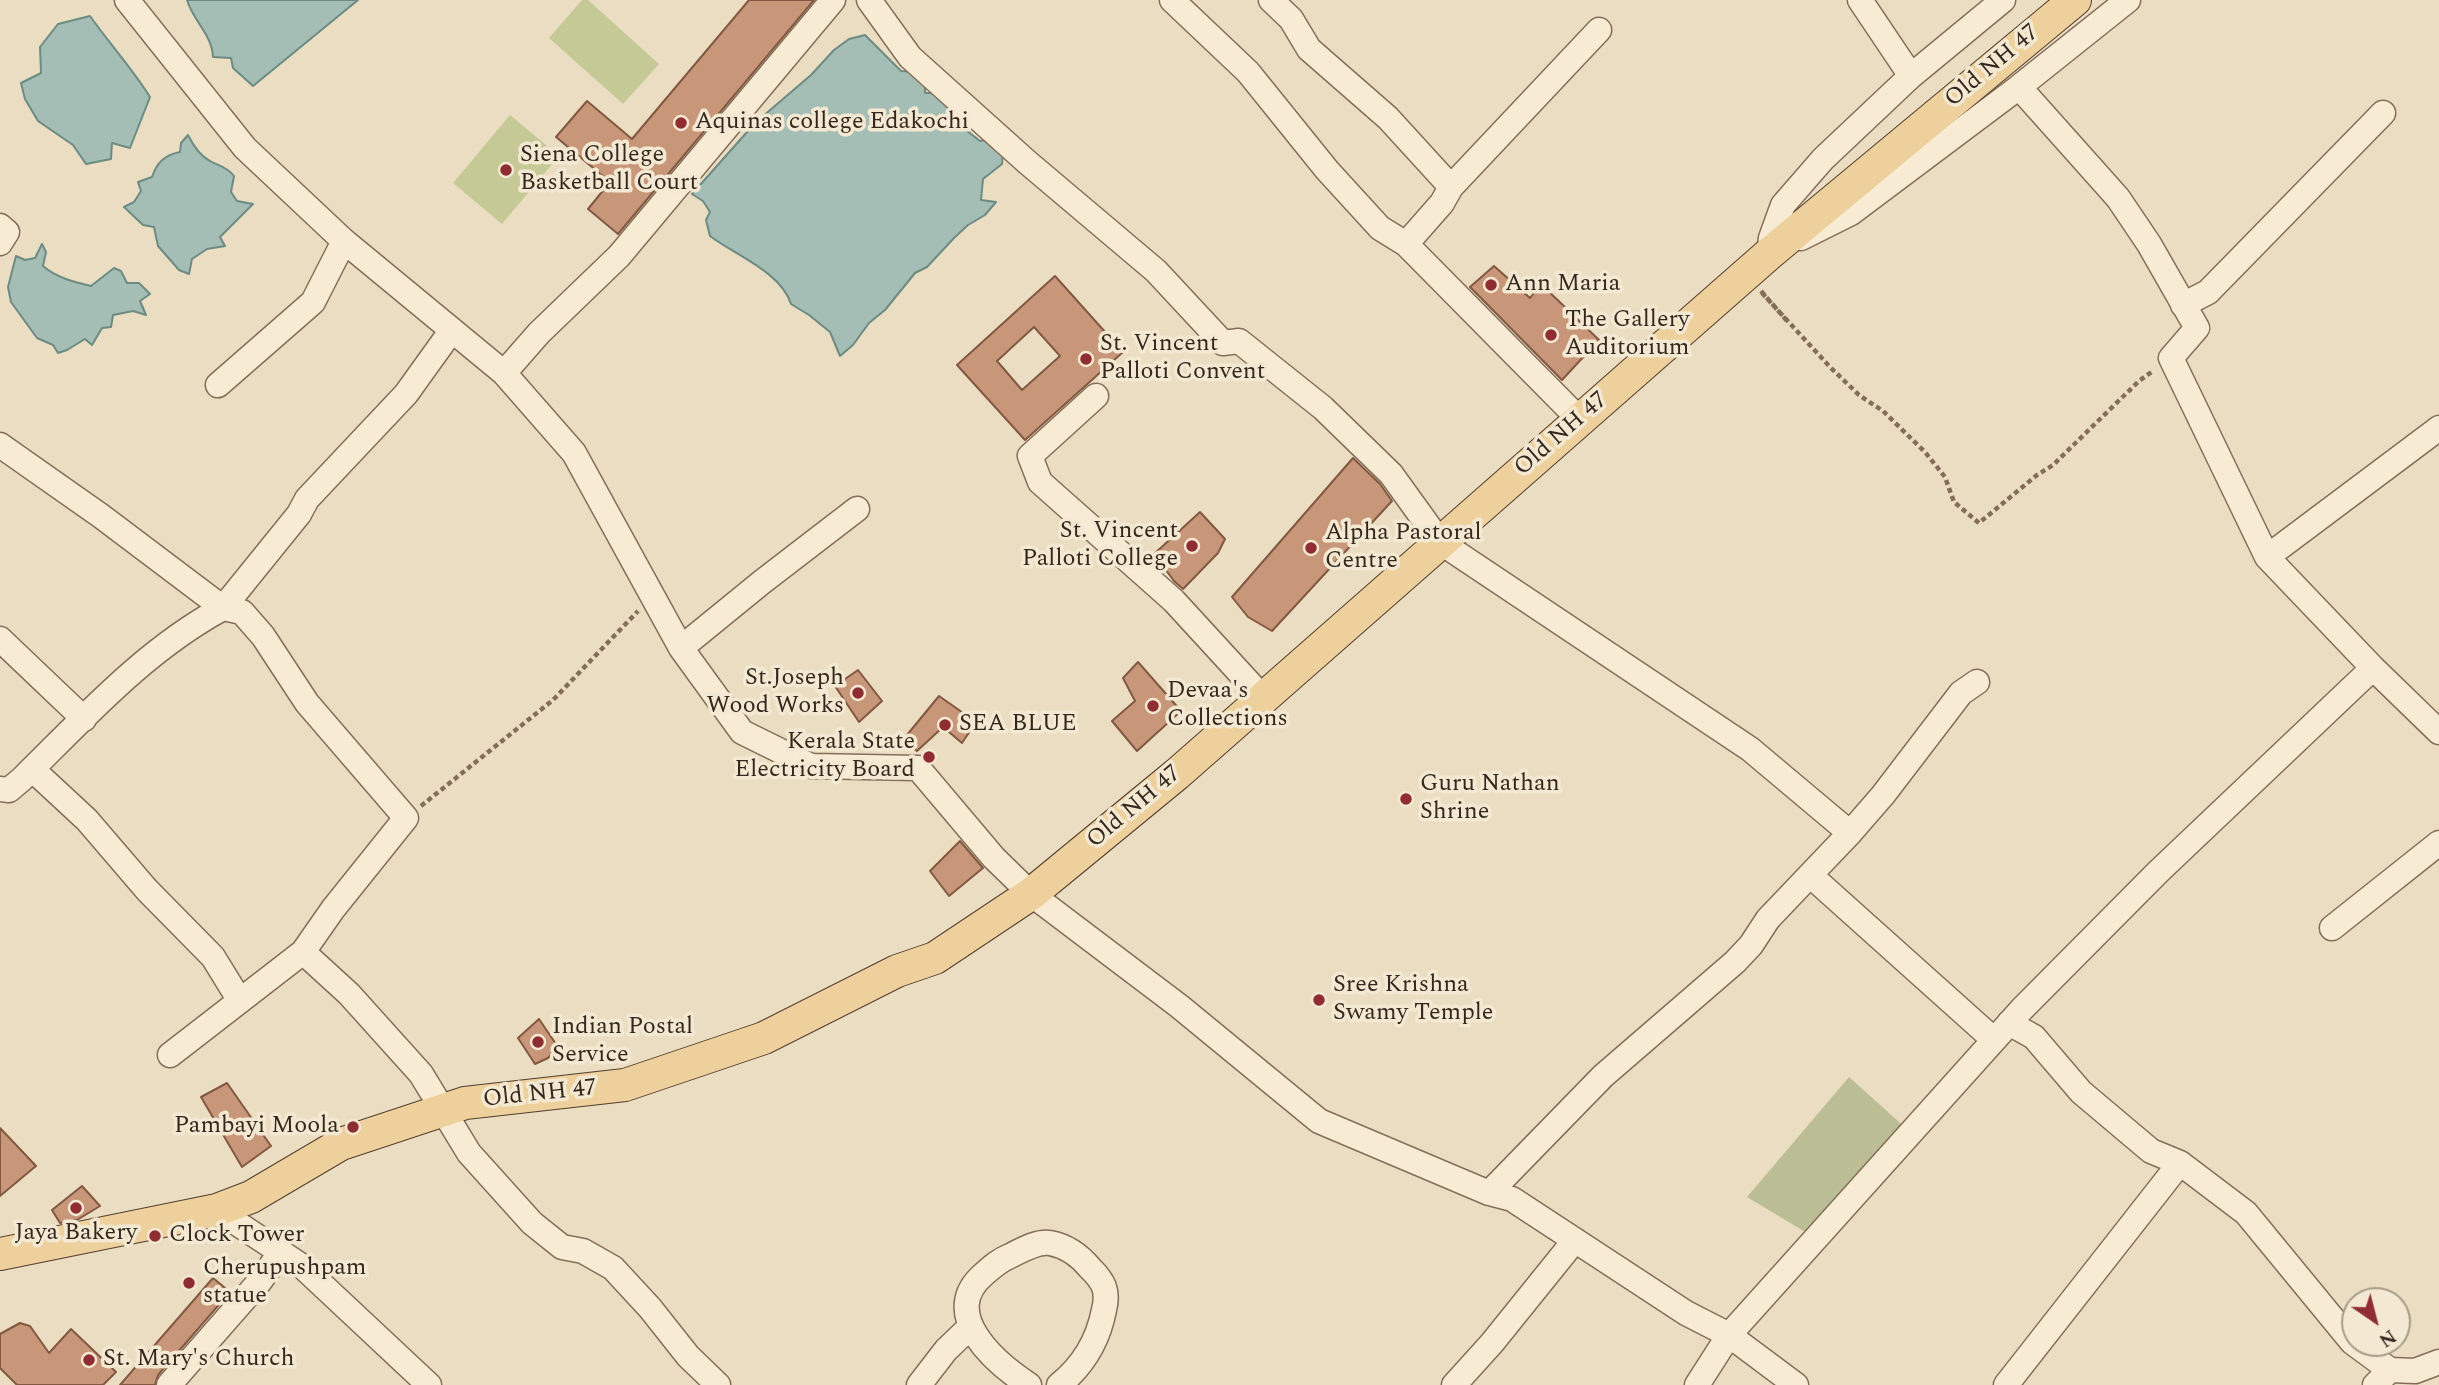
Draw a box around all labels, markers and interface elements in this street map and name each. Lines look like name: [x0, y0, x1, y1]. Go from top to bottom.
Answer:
street label: Old NH 47: [1940, 19, 2046, 115]
place label: Aquinas college Edakochi: [695, 109, 969, 137]
marker: Aquinas college Edakochi: [673, 115, 689, 131]
place label: Siena College Basketball Court: [520, 142, 698, 198]
marker: Siena College Basketball Court: [498, 162, 514, 178]
place label: Ann Maria: [1505, 271, 1620, 299]
marker: Ann Maria: [1483, 277, 1499, 293]
place label: The Gallery Auditorium: [1565, 307, 1690, 363]
marker: The Gallery Auditorium: [1543, 327, 1559, 343]
place label: St. Vincent Palloti Convent: [1100, 331, 1265, 387]
marker: St. Vincent Palloti Convent: [1078, 351, 1094, 367]
street label: Old NH 47: [1509, 387, 1615, 483]
place label: St. Vincent Palloti College: [1022, 518, 1178, 574]
place label: Alpha Pastoral Centre: [1325, 520, 1482, 576]
marker: St. Vincent Palloti College: [1184, 538, 1200, 554]
marker: Alpha Pastoral Centre: [1303, 540, 1319, 556]
place label: St.Joseph Wood Works: [707, 665, 844, 721]
place label: Devaa's Collections: [1167, 678, 1288, 734]
marker: St.Joseph Wood Works: [850, 685, 866, 701]
marker: Devaa's Collections: [1145, 698, 1161, 714]
place label: SEA BLUE: [959, 711, 1077, 739]
marker: SEA BLUE: [937, 717, 953, 733]
place label: Kerala State Electricity Board: [735, 729, 915, 785]
marker: Kerala State Electricity Board: [921, 749, 937, 765]
street label: Old NH 47: [1082, 760, 1188, 856]
place label: Guru Nathan Shrine: [1420, 771, 1560, 827]
marker: Guru Nathan Shrine: [1398, 791, 1414, 807]
place label: Sree Krishna Swamy Temple: [1333, 972, 1493, 1028]
marker: Sree Krishna Swamy Temple: [1311, 992, 1327, 1008]
place label: Indian Postal Service: [552, 1014, 693, 1070]
marker: Indian Postal Service: [530, 1034, 546, 1050]
street label: Old NH 47: [482, 1075, 598, 1115]
place label: Pambayi Moola: [174, 1113, 339, 1141]
marker: Pambayi Moola: [345, 1119, 361, 1135]
marker: Jaya Bakery: [68, 1200, 84, 1216]
place label: Jaya Bakery: [15, 1220, 137, 1248]
place label: Clock Tower: [169, 1222, 305, 1250]
marker: Clock Tower: [147, 1228, 163, 1244]
place label: Cherupushpam statue: [203, 1255, 367, 1311]
marker: Cherupushpam statue: [181, 1275, 197, 1291]
north arrow: [2341, 1287, 2411, 1357]
text: N: [2373, 1322, 2402, 1354]
place label: St. Mary's Church: [103, 1346, 294, 1374]
marker: St. Mary's Church: [81, 1352, 97, 1368]

